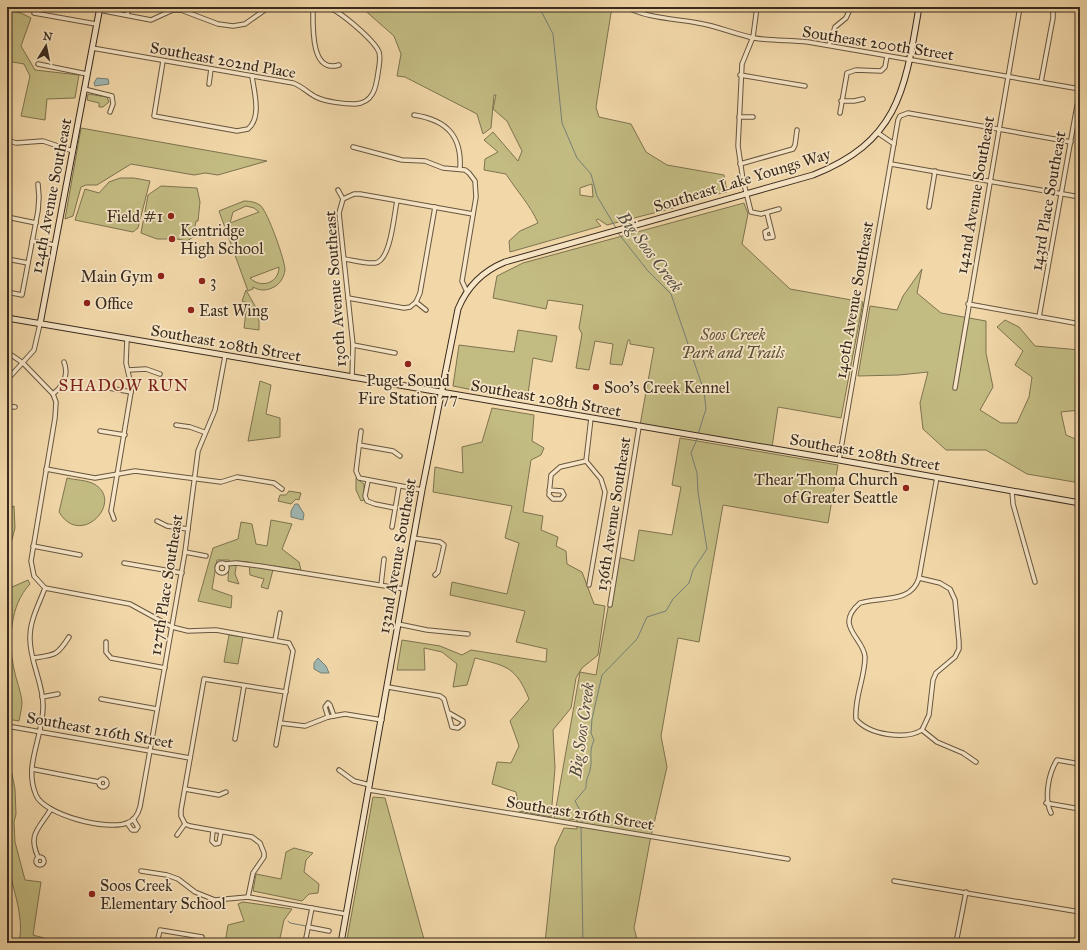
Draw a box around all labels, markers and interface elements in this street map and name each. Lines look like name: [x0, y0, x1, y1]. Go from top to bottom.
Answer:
street label: Southeast 200th Street: [801, 22, 955, 64]
north arrow: [26, 26, 66, 66]
text: N: [42, 29, 54, 44]
street label: Southeast 202nd Place: [149, 38, 298, 82]
street label: 142nd Avenue Southeast: [952, 114, 998, 275]
street label: 124th Avenue Southeast: [27, 116, 75, 275]
street label: 143rd Place Southeast: [1026, 129, 1070, 272]
street label: Southeast Lake Youngs Way: [651, 144, 834, 217]
place label: Field #1: [106, 207, 163, 226]
water label: Big Soos Creek: [612, 207, 687, 297]
street label: 130th Avenue Southeast: [320, 210, 350, 368]
marker: Field #1: [166, 211, 176, 221]
street label: 140th Avenue Southeast: [831, 220, 877, 380]
place label: Kentridge High School: [180, 221, 264, 259]
marker: Kentridge High School: [167, 234, 177, 244]
place label: Main Gym: [81, 267, 154, 286]
marker: Main Gym: [156, 271, 166, 281]
place label: 3: [210, 272, 216, 291]
marker: 3: [197, 276, 207, 286]
place label: Office: [95, 294, 134, 313]
marker: Office: [82, 298, 92, 308]
place label: East Wing: [199, 301, 268, 321]
marker: East Wing: [186, 305, 196, 315]
street label: Southeast 208th Street: [149, 320, 303, 366]
park label: Soos Creek Park and Trails: [681, 325, 785, 362]
marker: Puget Sound Fire Station 77: [403, 359, 413, 369]
place label: Puget Sound Fire Station 77: [358, 371, 458, 408]
district label: SHADOW RUN: [58, 375, 190, 396]
street label: Southeast 208th Street: [469, 375, 623, 421]
place label: Soo's Creek Kennel: [604, 378, 730, 397]
marker: Soo's Creek Kennel: [591, 382, 601, 392]
street label: Southeast 208th Street: [788, 429, 942, 475]
street label: 136th Avenue Southeast: [591, 435, 635, 592]
place label: Thear Thoma Church of Greater Seattle: [754, 470, 898, 507]
street label: 132nd Avenue Southeast: [374, 476, 420, 635]
marker: Thear Thoma Church of Greater Seattle: [901, 483, 911, 493]
street label: 127th Place Southeast: [145, 513, 187, 657]
water label: Big Soos Creek: [565, 681, 599, 780]
street label: Southeast 216th Street: [25, 708, 175, 752]
street label: Southeast 216th Street: [505, 792, 655, 834]
place label: Soos Creek Elementary School: [100, 876, 226, 913]
marker: Soos Creek Elementary School: [87, 889, 97, 899]

